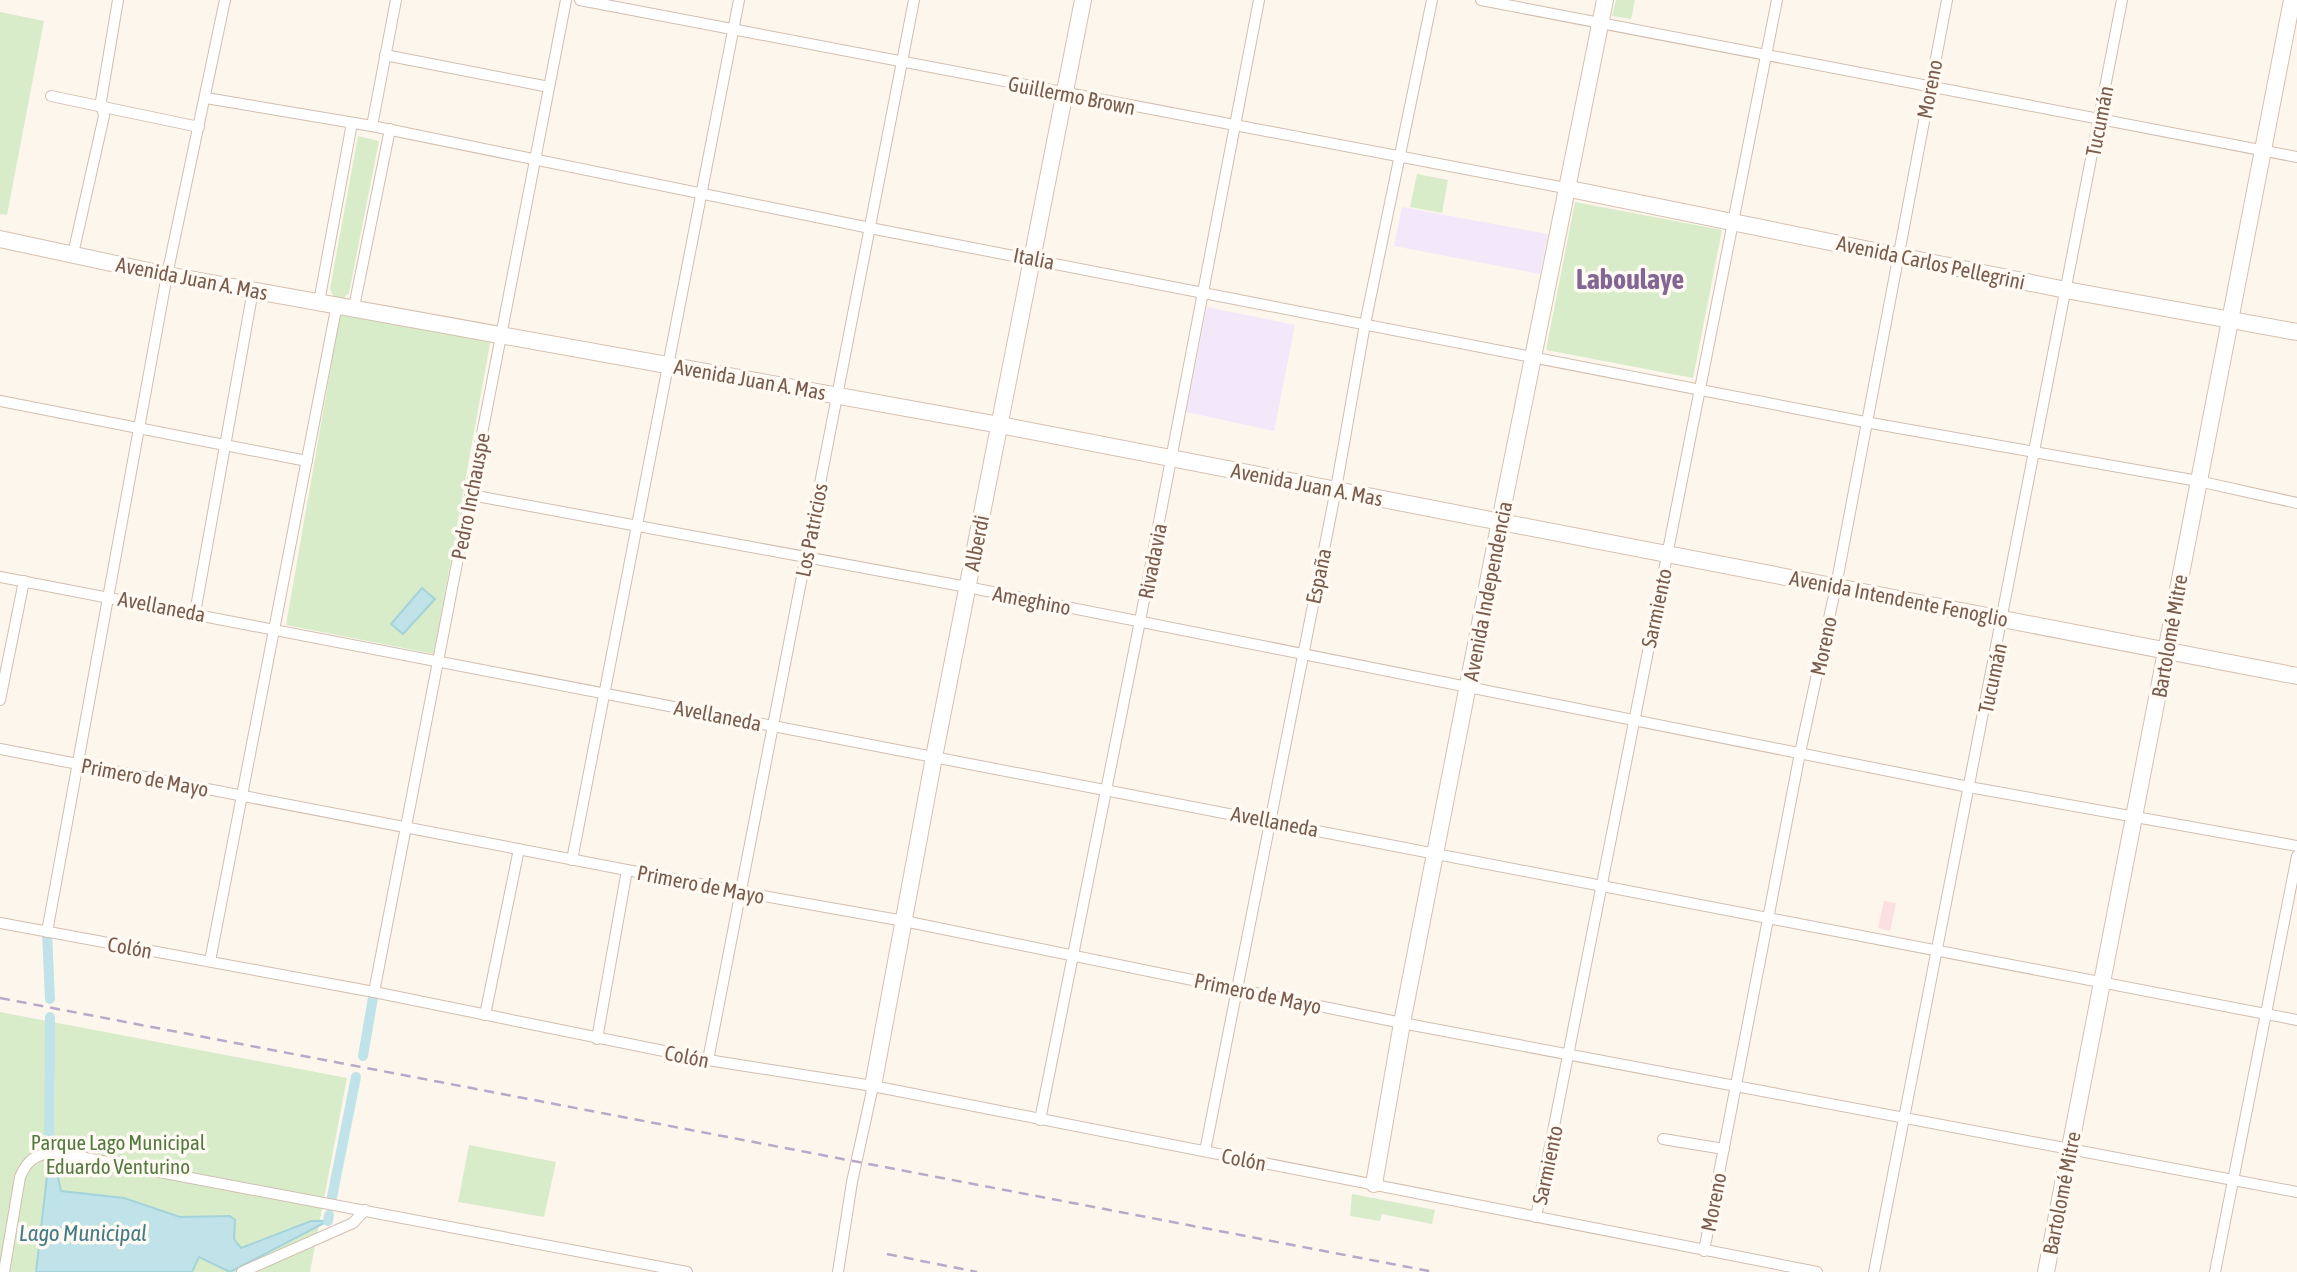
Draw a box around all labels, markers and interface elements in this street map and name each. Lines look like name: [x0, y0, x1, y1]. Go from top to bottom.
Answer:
street label: Moreno: [1912, 57, 1946, 121]
street label: Guillermo Brown: [1006, 71, 1138, 119]
street label: Tucumán: [2080, 84, 2118, 158]
street label: Avenida Carlos Pellegrini: [1835, 230, 2027, 294]
street label: Italia: [1011, 242, 1057, 274]
street label: Avenida Juan A. Mas: [114, 252, 270, 304]
district label: Laboulaye: [1576, 263, 1684, 295]
street label: Avenida Juan A. Mas: [672, 354, 828, 404]
street label: Pedro Inchauspe: [446, 431, 494, 561]
street label: Avenida Juan A. Mas: [1229, 458, 1385, 510]
street label: Los Patricios: [790, 481, 832, 579]
street label: Avenida Independencia: [1458, 499, 1516, 683]
street label: Alberdi: [959, 513, 993, 573]
street label: Rivadavia: [1133, 521, 1171, 601]
street label: España: [1300, 546, 1336, 606]
street label: Avenida Intendente Fenoglio: [1788, 565, 2010, 631]
street label: Sarmiento: [1636, 566, 1676, 650]
street label: Bartolomé Mitre: [2146, 572, 2192, 700]
street label: Ameghino: [991, 581, 1073, 619]
street label: Avellaneda: [116, 586, 208, 626]
street label: Moreno: [1805, 614, 1841, 678]
street label: Tucumán: [1973, 641, 2011, 715]
street label: Avellaneda: [672, 695, 764, 735]
street label: Primero de Mayo: [79, 753, 211, 801]
street label: Avellaneda: [1229, 801, 1321, 841]
street label: Primero de Mayo: [635, 860, 767, 908]
street label: Colón: [106, 931, 154, 963]
street label: Primero de Mayo: [1192, 968, 1324, 1018]
street label: Colón: [663, 1040, 711, 1072]
street label: Sarmiento: [1527, 1123, 1567, 1207]
street label: Bartolomé Mitre: [2037, 1129, 2085, 1257]
park label: Parque Lago Municipal Eduardo Venturino: [31, 1130, 206, 1178]
street label: Colón: [1220, 1143, 1268, 1175]
street label: Moreno: [1696, 1170, 1730, 1234]
water label: Lago Municipal: [19, 1220, 147, 1246]

